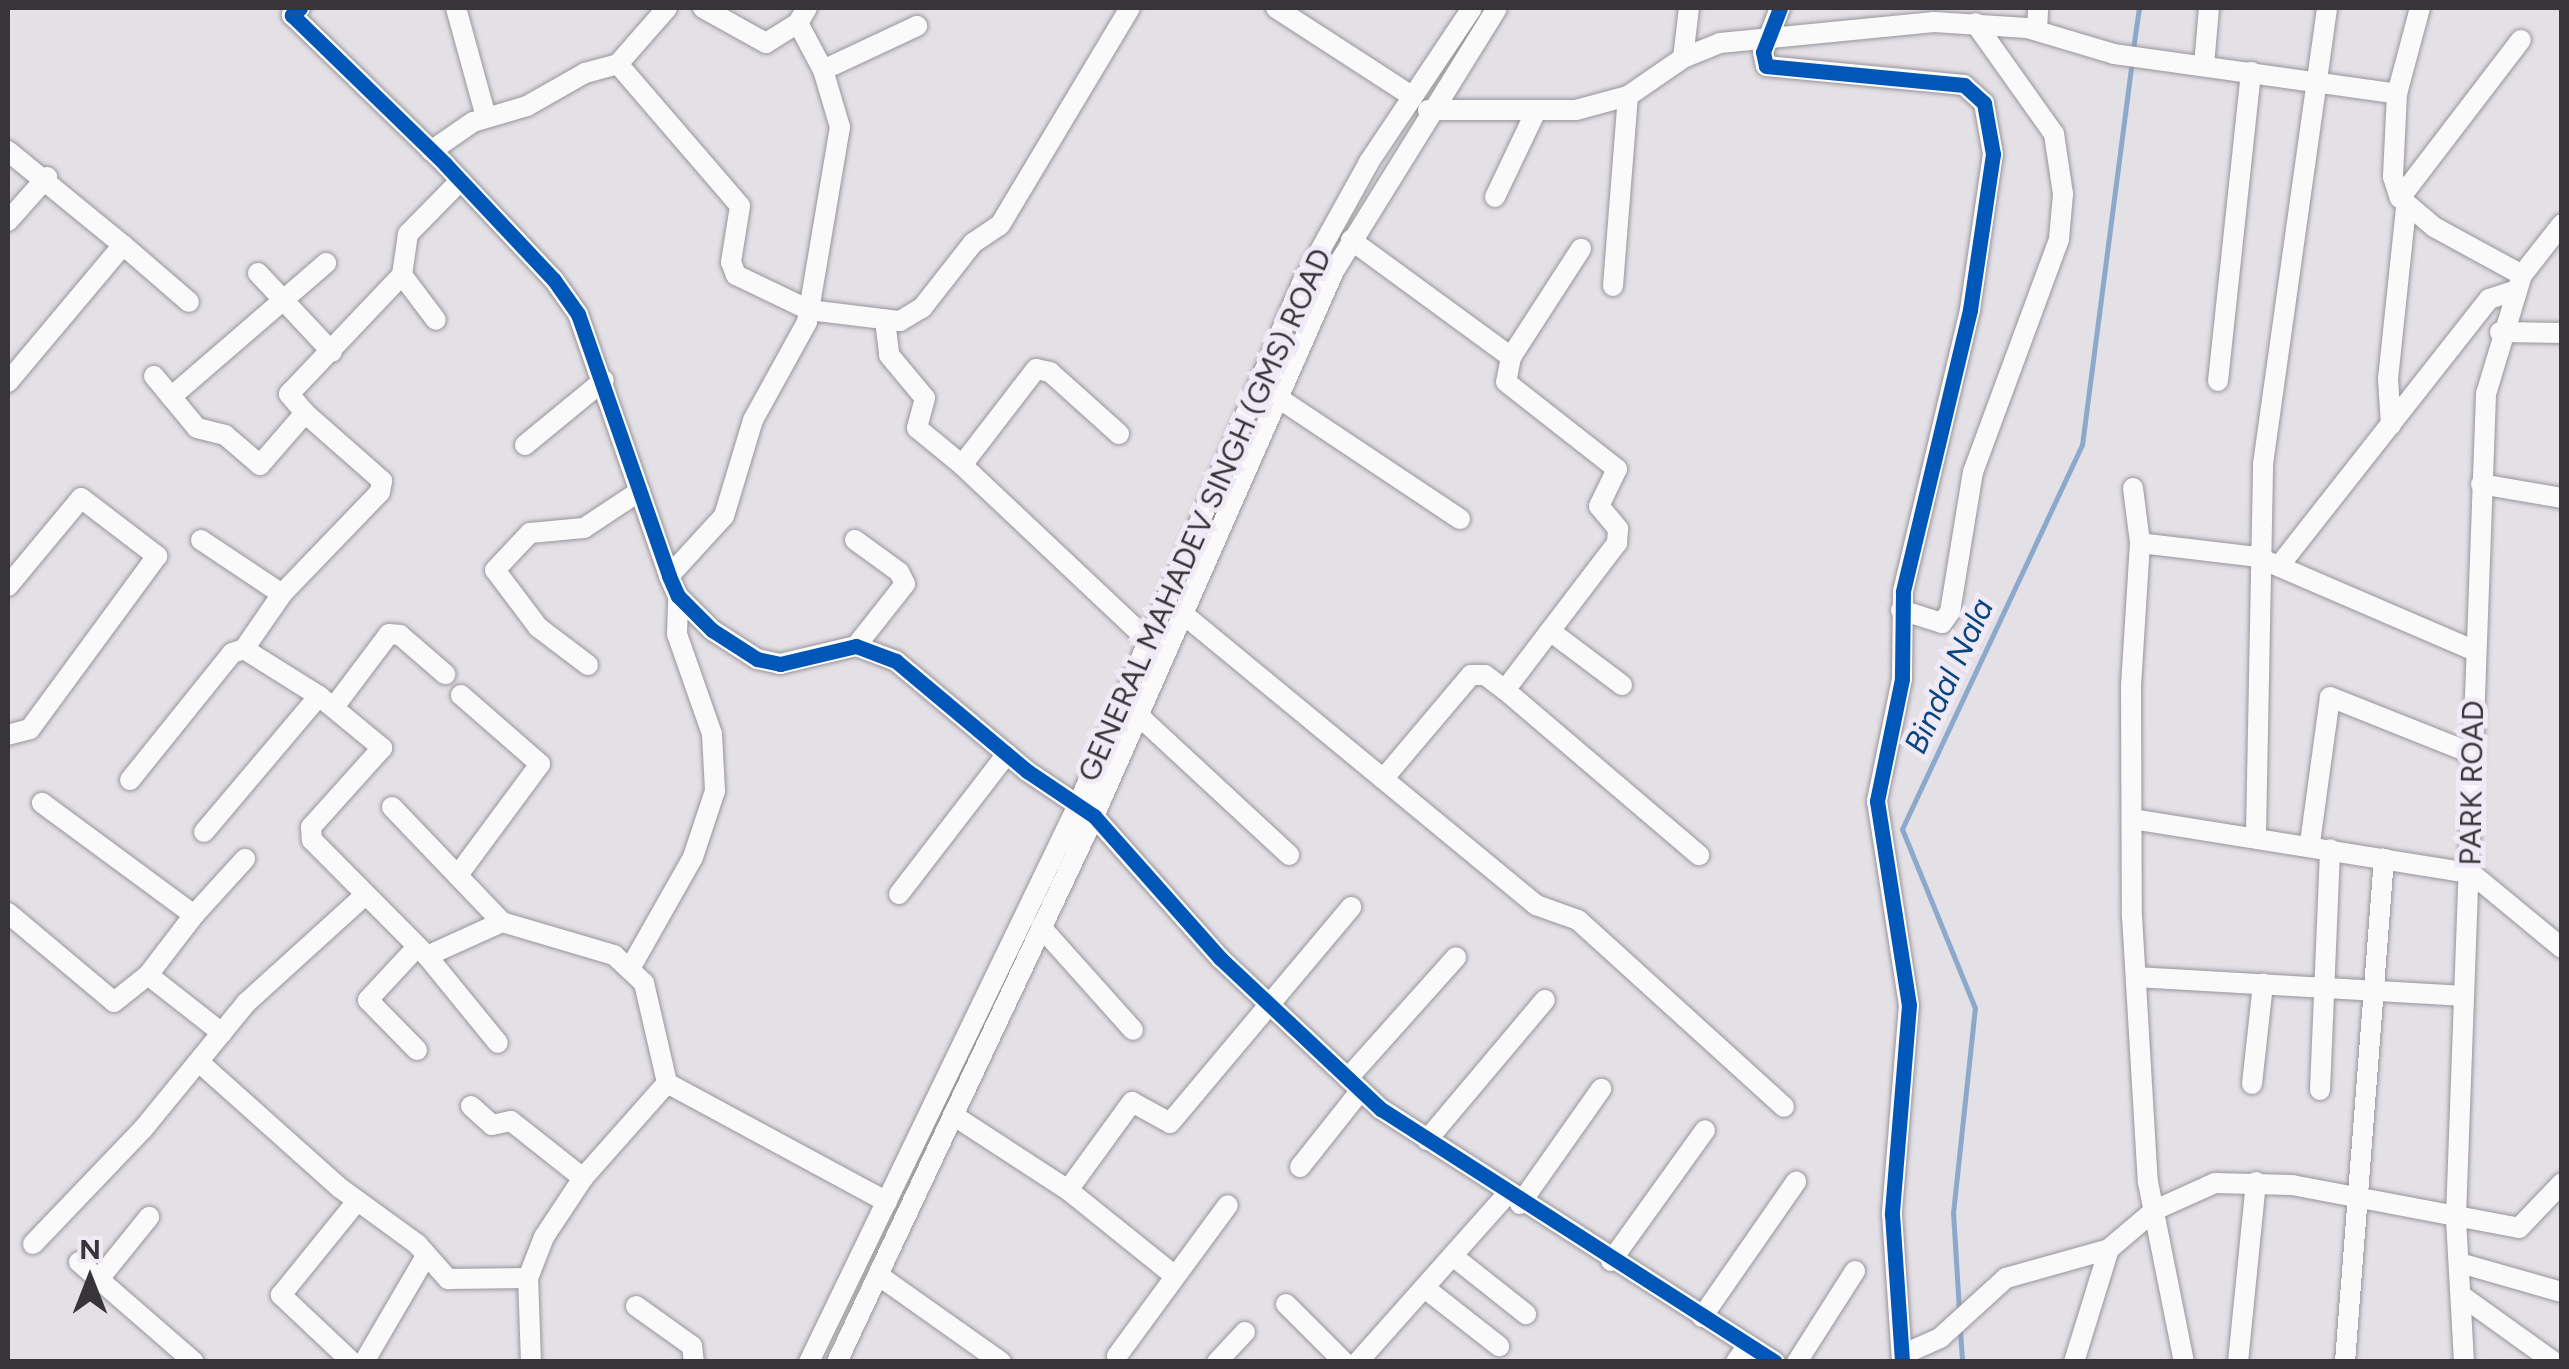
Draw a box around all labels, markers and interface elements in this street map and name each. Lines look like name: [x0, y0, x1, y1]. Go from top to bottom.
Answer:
street label: GENERAL MAHADEV SINGH (GMS) ROAD: [1071, 243, 1339, 787]
water label: Bindal Nala: [1896, 592, 2002, 760]
street label: PARK ROAD: [2453, 700, 2491, 866]
north arrow: [40, 1229, 140, 1329]
text: N: [79, 1232, 101, 1266]

